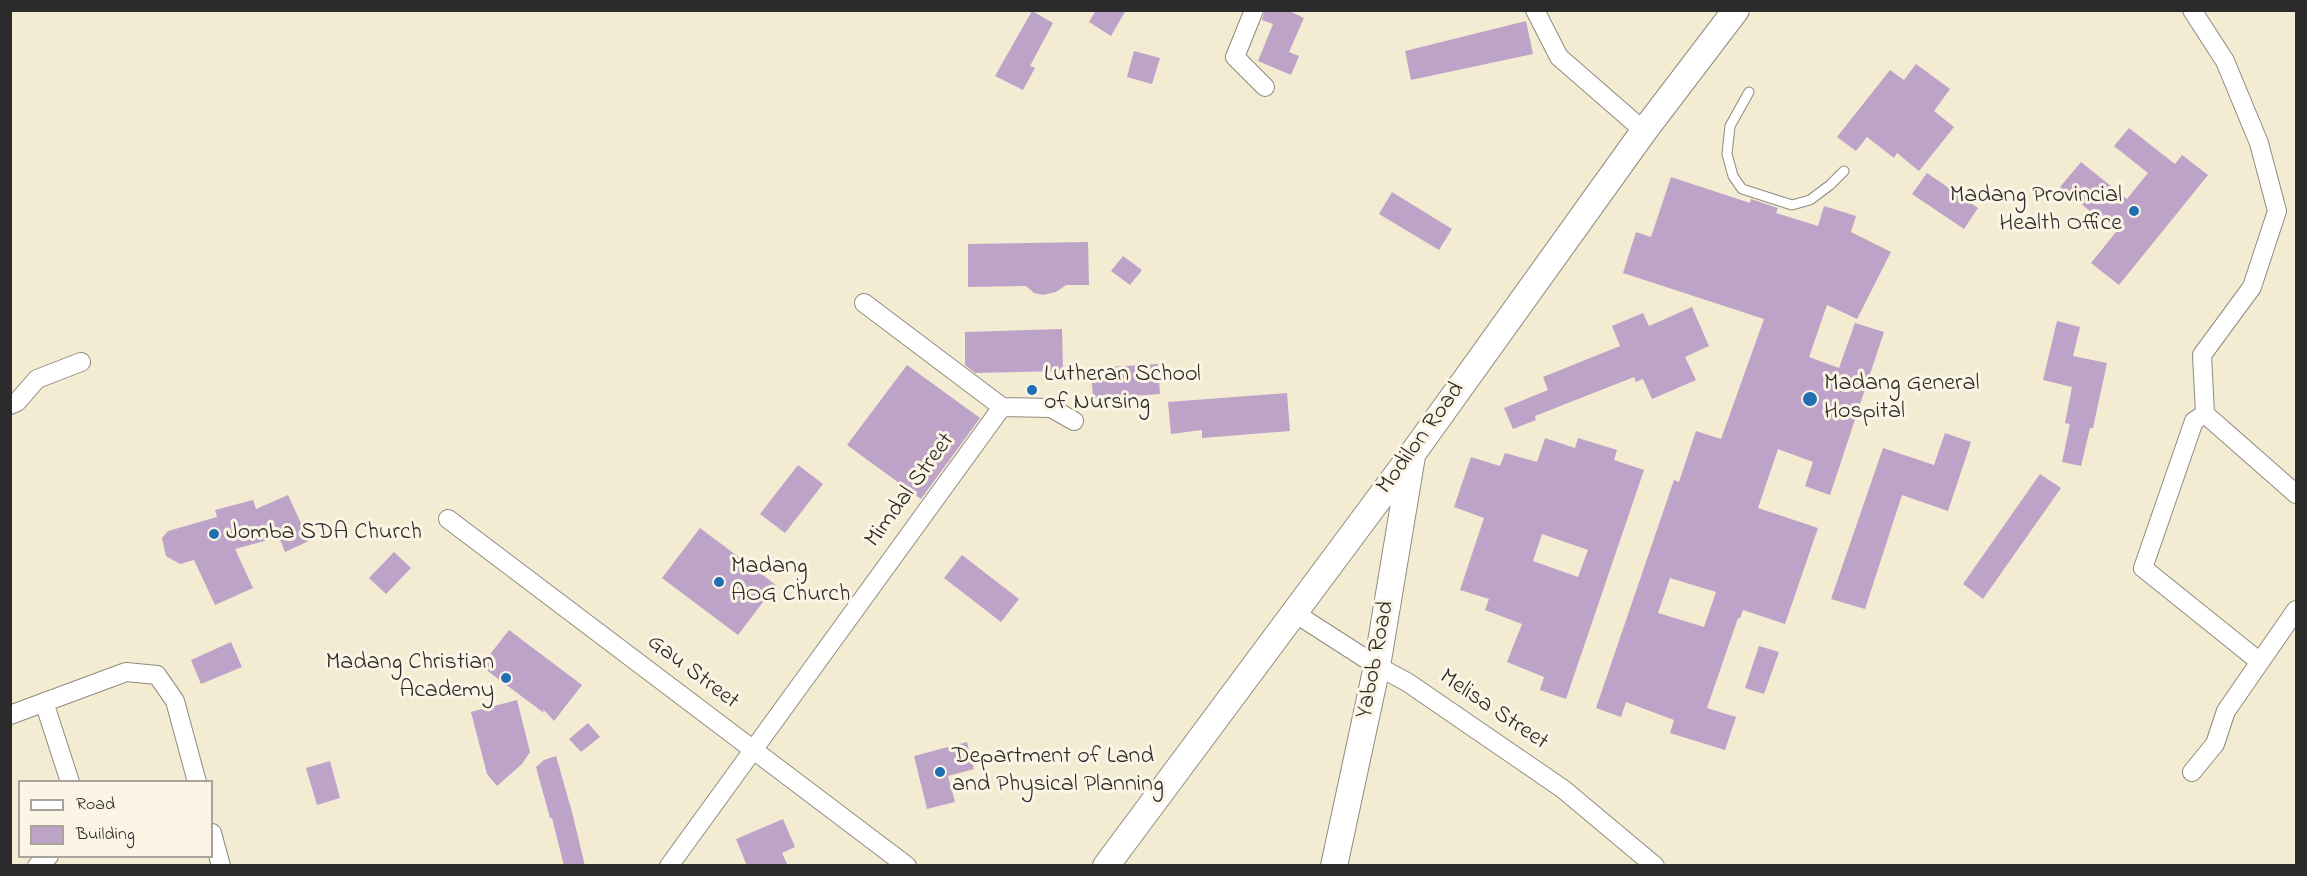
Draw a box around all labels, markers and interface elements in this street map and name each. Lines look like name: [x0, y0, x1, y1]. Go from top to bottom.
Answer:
place label: Madang Provincial Health Office: [1950, 183, 2122, 239]
marker: Madang Provincial Health Office: [2127, 204, 2141, 218]
place label: Lutheran School of Nursing: [1044, 362, 1201, 418]
place label: Madang General Hospital: [1824, 371, 1979, 427]
street label: Modilon Road: [1372, 377, 1472, 501]
marker: Lutheran School of Nursing: [1025, 383, 1039, 397]
marker: Madang General Hospital: [1801, 390, 1819, 408]
street label: Mimdal Street: [860, 428, 962, 554]
place label: Jomba SDA Church: [226, 520, 422, 548]
marker: Jomba SDA Church: [207, 527, 221, 541]
place label: Madang AOG Church: [731, 554, 850, 610]
marker: Madang AOG Church: [712, 575, 726, 589]
street label: Yabob Road: [1351, 599, 1403, 721]
street label: Gau Street: [640, 629, 744, 717]
place label: Madang Christian Academy: [326, 650, 494, 706]
street label: Melisa Street: [1433, 664, 1553, 758]
marker: Madang Christian Academy: [499, 671, 513, 685]
place label: Department of Land and Physical Planning: [952, 744, 1164, 800]
marker: Department of Land and Physical Planning: [933, 765, 947, 779]
legend: [18, 780, 213, 858]
text: Road: [76, 792, 115, 818]
text: Building: [76, 822, 135, 848]

